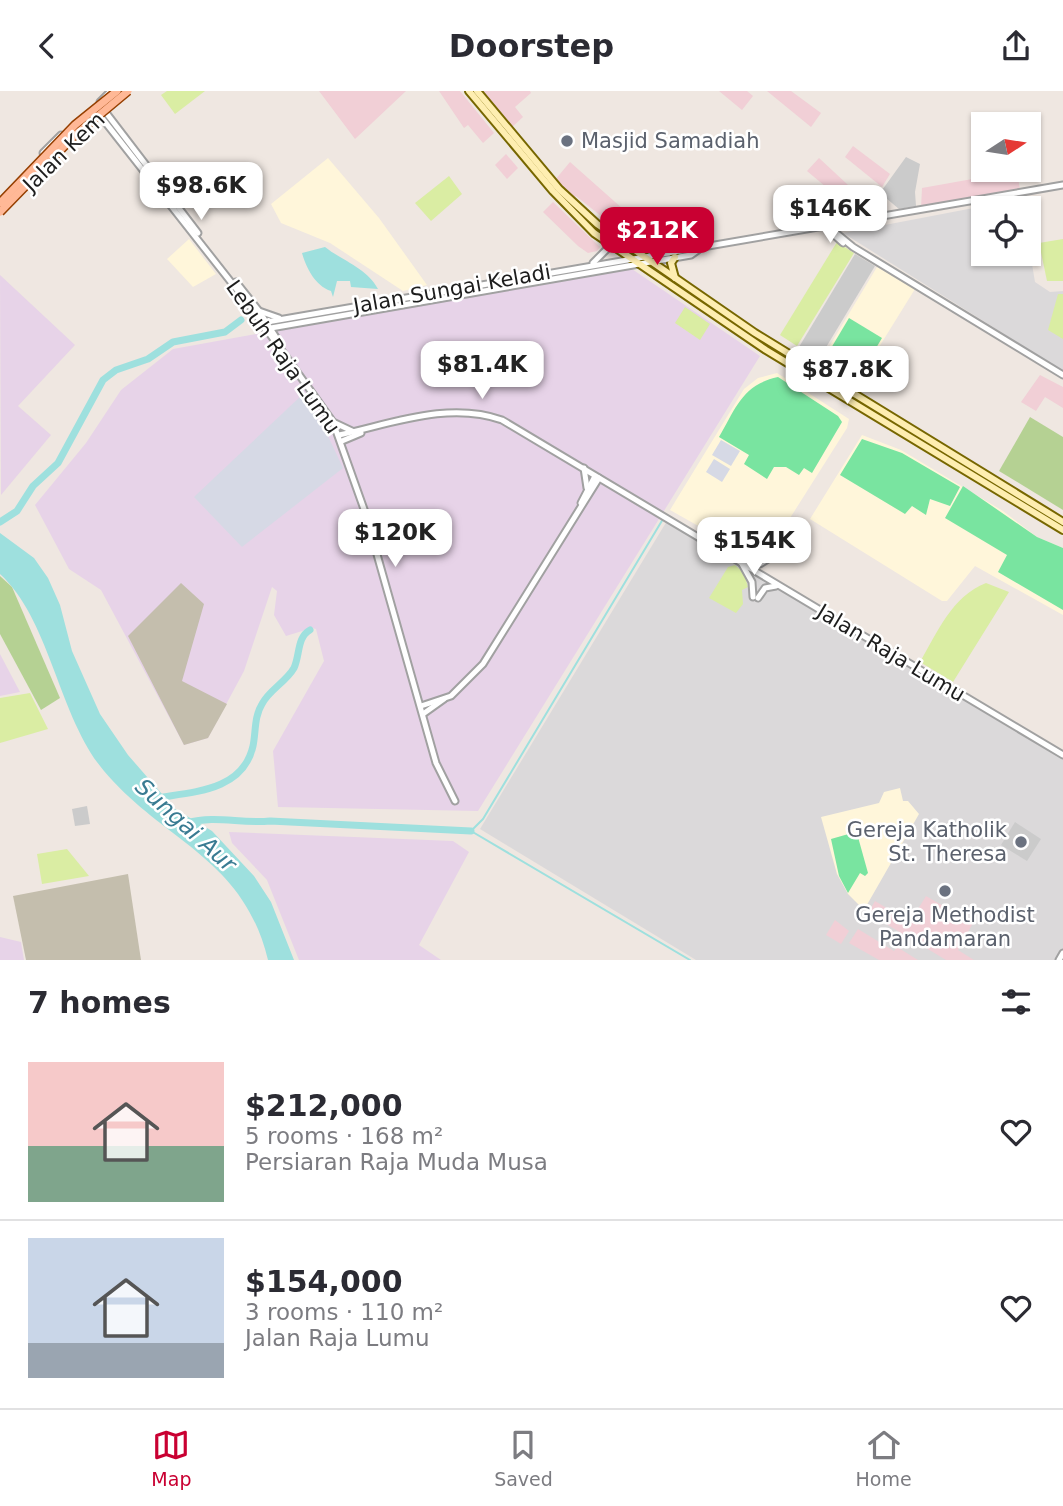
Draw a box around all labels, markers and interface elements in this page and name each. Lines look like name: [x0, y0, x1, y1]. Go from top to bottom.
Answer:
icon: back: [28, 27, 66, 65]
text: Doorstep: [449, 27, 614, 65]
icon: share: [997, 27, 1035, 65]
street label: Jalan Kem: [17, 107, 110, 198]
north arrow: [971, 112, 1041, 182]
map controls: [971, 112, 1041, 266]
place label: Masjid Samadiah: [581, 129, 759, 153]
marker: Masjid Samadiah: [559, 133, 575, 149]
pin: $98.6K: [144, 163, 258, 222]
text: $98.6K: [156, 172, 246, 198]
pin: $146K: [781, 185, 879, 245]
text: $146K: [789, 195, 871, 221]
button: locate: [971, 196, 1041, 266]
pin: $212K: [608, 207, 706, 267]
text: $212K: [616, 217, 698, 243]
street label: Jalan Sungai Keladi: [350, 260, 553, 319]
street label: Lebuh Raja Lumu: [221, 276, 345, 438]
pin: $81.4K: [425, 341, 539, 401]
pin: $87.8K: [790, 347, 904, 406]
text: $81.4K: [437, 351, 527, 377]
text: $87.8K: [802, 356, 892, 382]
pin: $120K: [346, 510, 444, 569]
pin: $154K: [705, 517, 803, 577]
text: $120K: [354, 519, 436, 545]
text: $154K: [713, 527, 795, 553]
street label: Jalan Raja Lumu: [811, 598, 969, 707]
water label: Sungai Aur: [131, 773, 243, 878]
place label: Gereja Katholik St. Theresa: [847, 818, 1008, 866]
marker: Gereja Katholik St. Theresa: [1013, 834, 1029, 850]
marker: Gereja Methodist Pandamaran: [937, 883, 953, 899]
place label: Gereja Methodist Pandamaran: [855, 903, 1035, 951]
icon: filters: [997, 983, 1035, 1021]
text: 7 homes: [28, 985, 171, 1020]
text: $212,000: [245, 1088, 403, 1123]
icon: home: [84, 1090, 168, 1174]
icon: heart: [997, 1113, 1035, 1151]
text: 5 rooms · 168 m²: [245, 1123, 443, 1149]
text: Persiaran Raja Muda Musa: [245, 1149, 548, 1175]
text: $154,000: [245, 1264, 403, 1299]
icon: home: [84, 1266, 168, 1350]
icon: heart: [997, 1289, 1035, 1327]
text: 3 rooms · 110 m²: [245, 1299, 443, 1325]
text: Jalan Raja Lumu: [245, 1325, 430, 1351]
tab: Map: [151, 1426, 191, 1490]
tab: Saved: [494, 1426, 553, 1490]
tab: Home: [856, 1426, 912, 1490]

